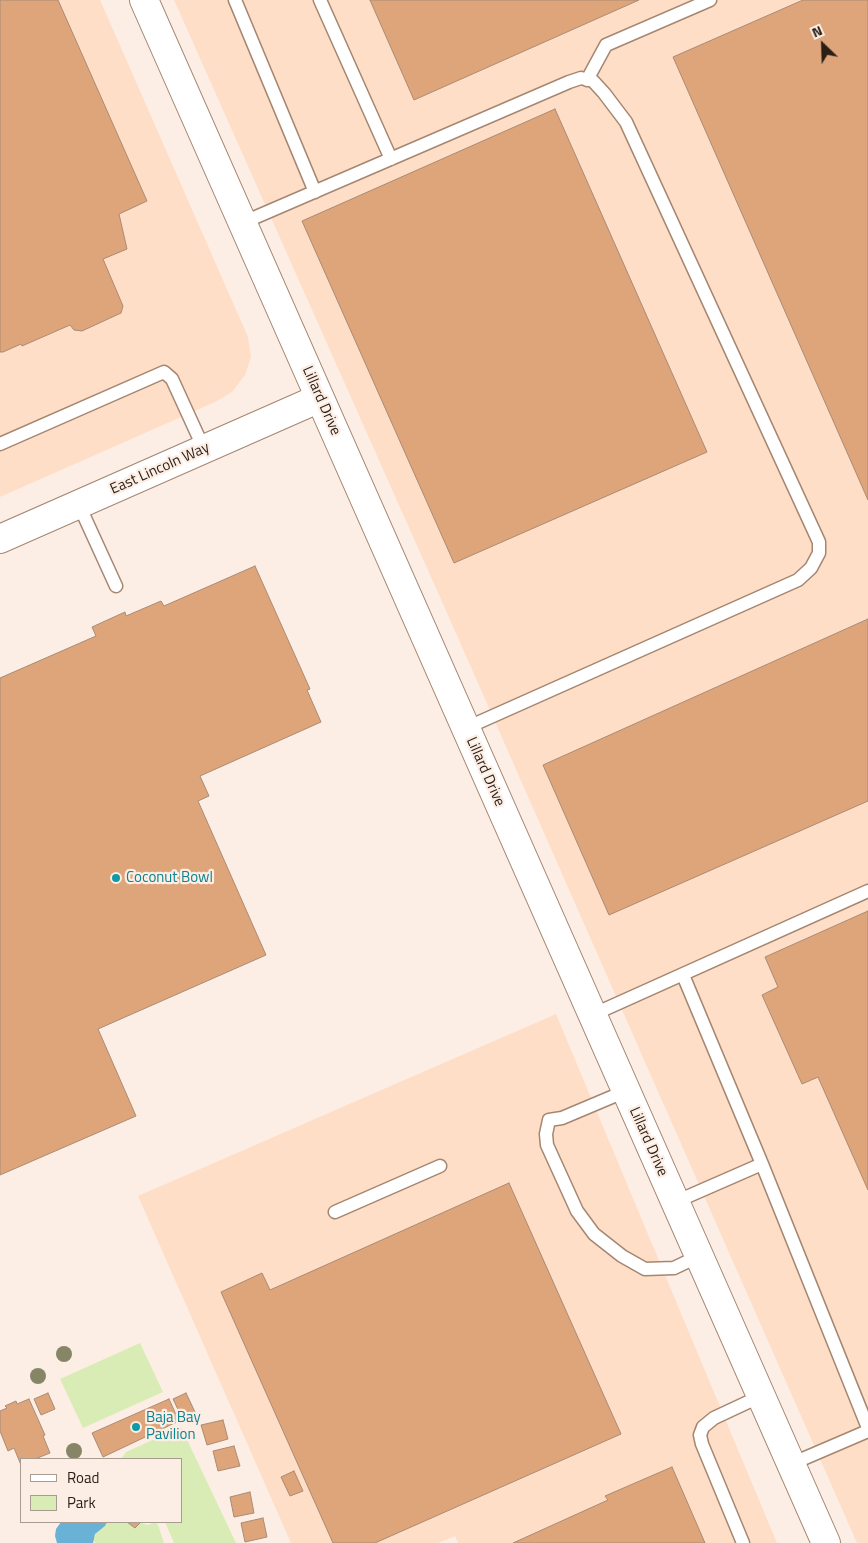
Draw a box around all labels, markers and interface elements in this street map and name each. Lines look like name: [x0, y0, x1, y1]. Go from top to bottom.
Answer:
text: N: [808, 19, 825, 42]
north arrow: [798, 20, 848, 70]
street label: Lillard Drive: [298, 364, 344, 438]
street label: East Lincoln Way: [108, 439, 212, 499]
street label: Lillard Drive: [462, 735, 508, 809]
place label: Coconut Bowl: [126, 869, 213, 887]
marker: Coconut Bowl: [110, 872, 122, 884]
street label: Lillard Drive: [625, 1105, 671, 1179]
place label: Baja Bay Pavilion: [146, 1409, 201, 1444]
marker: Baja Bay Pavilion: [130, 1421, 142, 1433]
legend: [20, 1458, 182, 1523]
text: Road: [67, 1466, 99, 1489]
text: Park: [67, 1491, 96, 1514]

